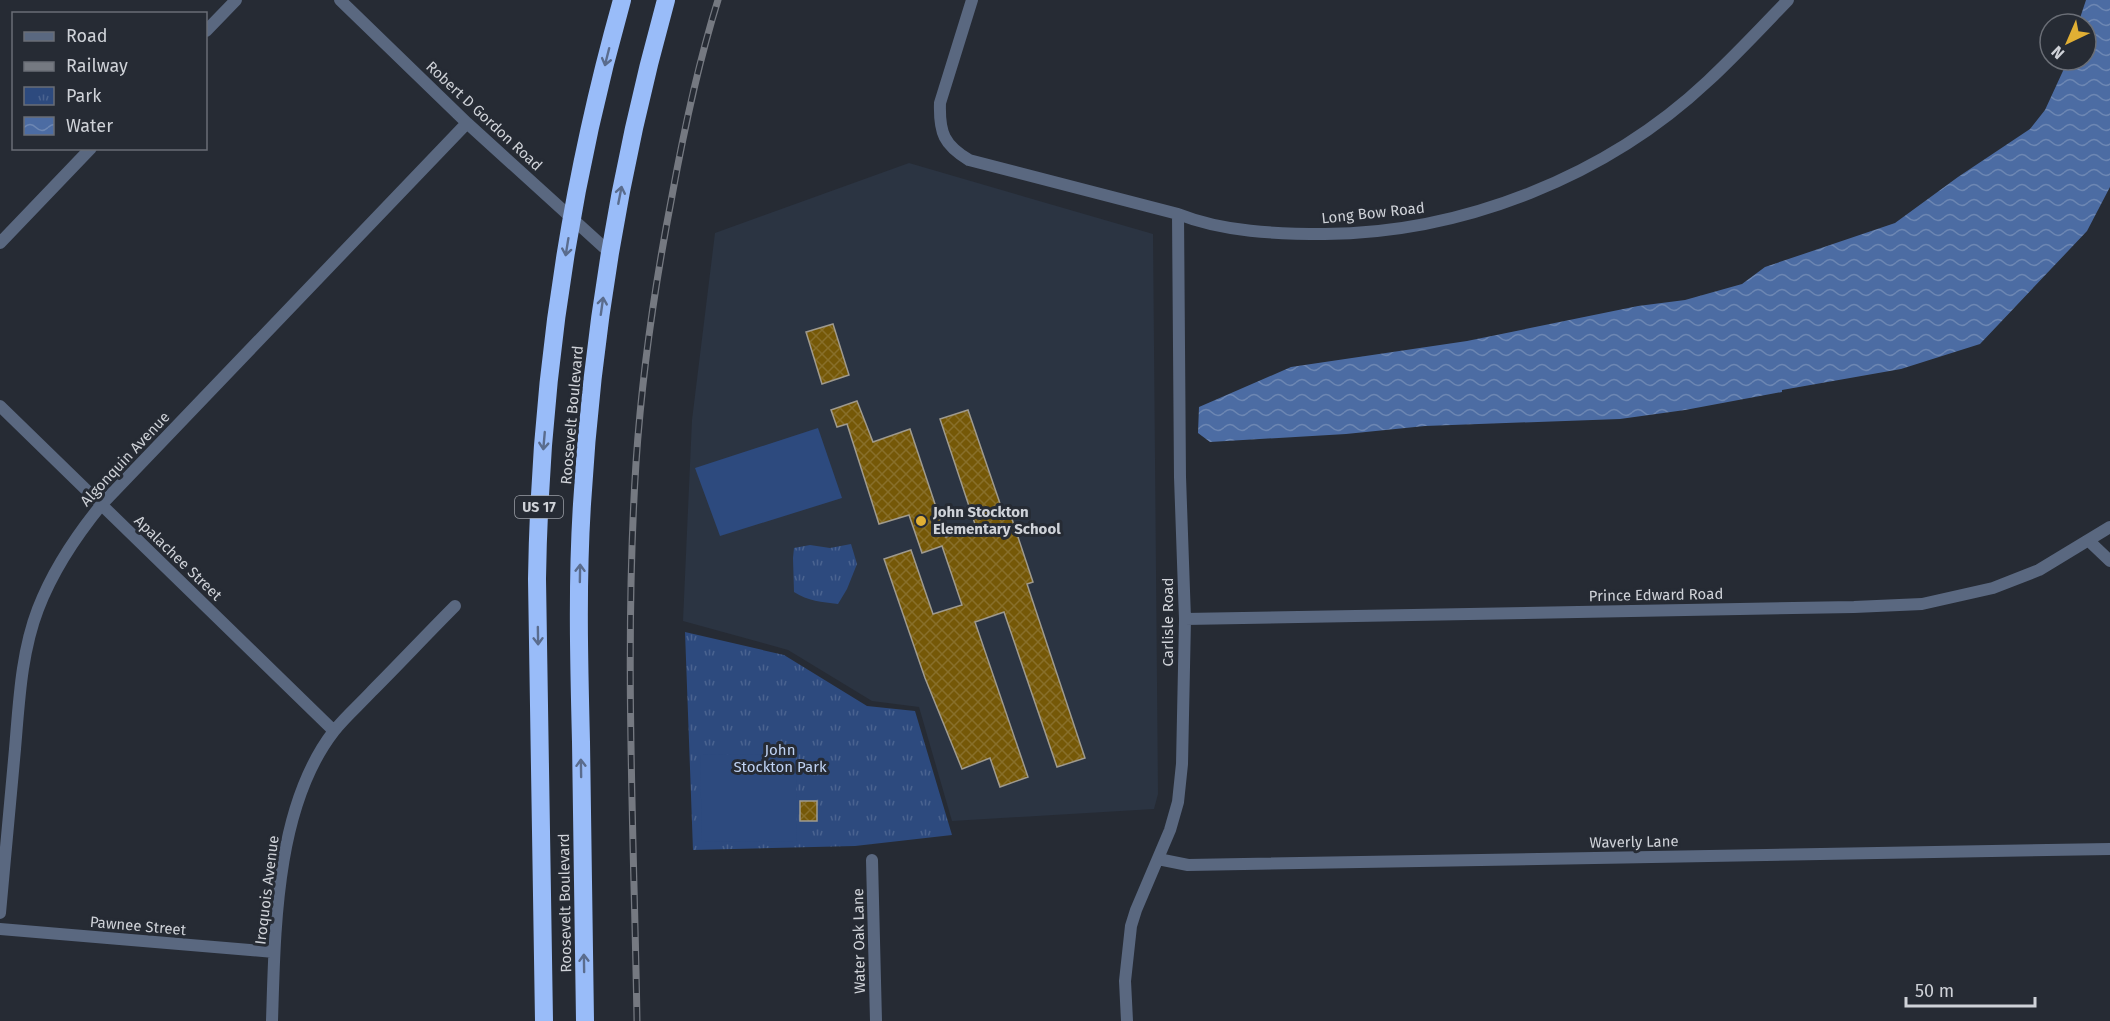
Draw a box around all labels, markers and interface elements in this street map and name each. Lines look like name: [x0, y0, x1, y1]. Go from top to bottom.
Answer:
legend: [12, 12, 207, 150]
north arrow: [2038, 12, 2098, 72]
text: Road: [66, 25, 108, 47]
text: N: [2048, 42, 2068, 63]
one-way arrow: [601, 47, 612, 66]
text: Railway: [66, 55, 128, 77]
street label: Robert D Gordon Road: [422, 58, 546, 174]
text: Park: [66, 85, 102, 107]
text: Water: [66, 115, 113, 137]
one-way arrow: [615, 185, 626, 205]
street label: Long Bow Road: [1321, 199, 1425, 227]
one-way arrow: [561, 237, 572, 257]
one-way arrow: [596, 297, 607, 317]
street label: Roosevelt Boulevard: [557, 345, 587, 485]
street label: Algonquin Avenue: [77, 408, 173, 510]
one-way arrow: [539, 431, 550, 450]
road number: US 17: [515, 496, 563, 518]
place label: John Stockton Elementary School: [932, 503, 1061, 538]
street label: Apalachee Street: [130, 512, 226, 605]
marker: John Stockton Elementary School: [914, 514, 928, 528]
one-way arrow: [574, 563, 586, 583]
street label: Carlisle Road: [1159, 578, 1177, 666]
street label: Prince Edward Road: [1589, 585, 1723, 605]
one-way arrow: [532, 625, 544, 645]
park label: John Stockton Park: [733, 741, 827, 776]
one-way arrow: [575, 758, 587, 778]
street label: Waverly Lane: [1589, 832, 1679, 852]
street label: Roosevelt Boulevard: [555, 833, 575, 973]
street label: Iroquois Avenue: [251, 834, 283, 946]
street label: Water Oak Lane: [849, 888, 869, 994]
street label: Pawnee Street: [89, 913, 187, 939]
one-way arrow: [578, 953, 590, 973]
scale bar: [1906, 970, 2035, 1008]
text: 50 m: [1915, 980, 1954, 1002]

